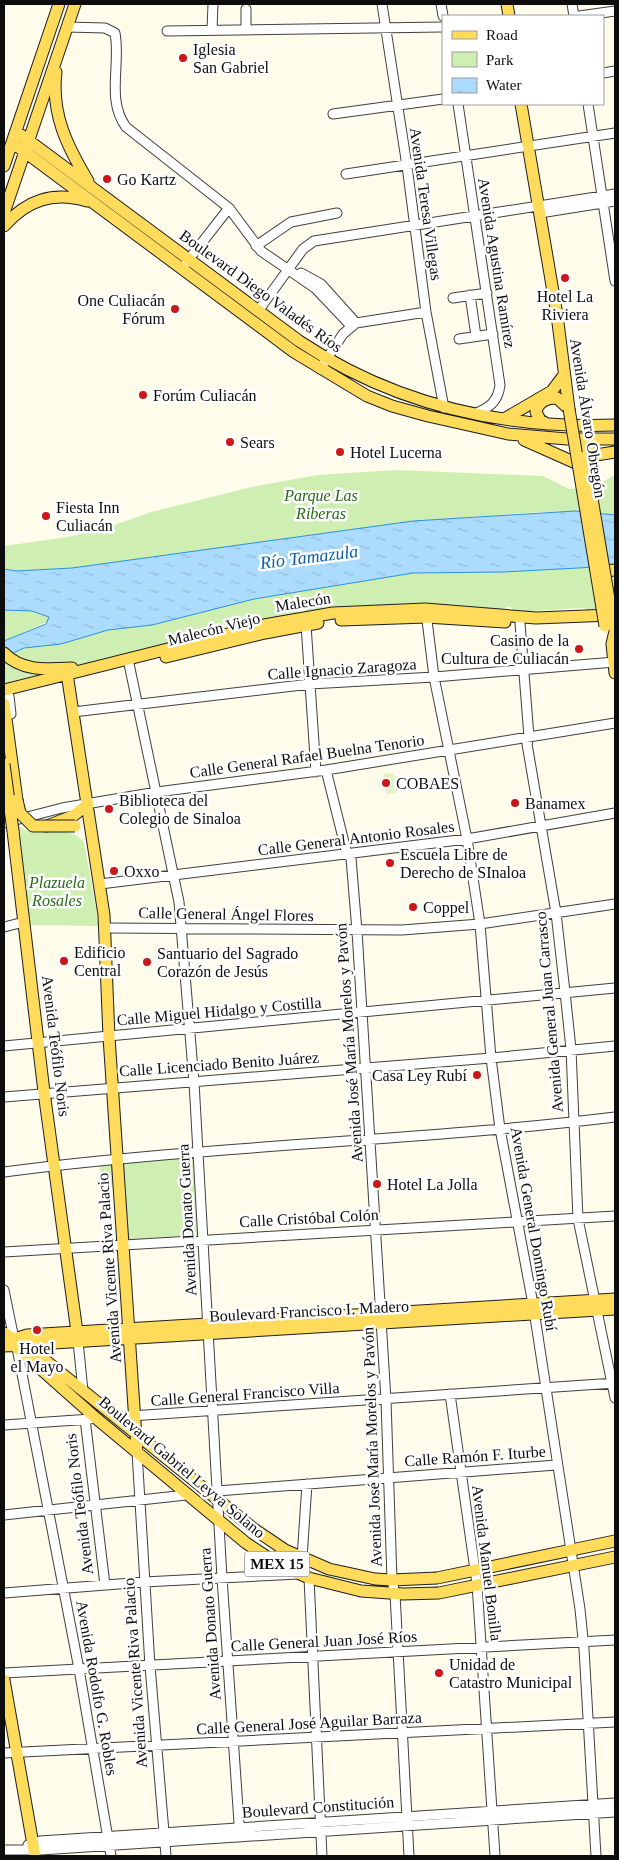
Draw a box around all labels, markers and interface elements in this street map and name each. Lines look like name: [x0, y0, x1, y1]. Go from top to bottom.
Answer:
legend: [442, 15, 604, 105]
text: Road: [486, 27, 518, 43]
place label: Iglesia San Gabriel: [193, 41, 270, 76]
marker: Iglesia San Gabriel: [177, 52, 189, 64]
text: Park: [486, 52, 514, 68]
text: Water: [486, 77, 521, 93]
street label: Avenida Teresa Villegas: [406, 126, 445, 282]
place label: Go Kartz: [117, 171, 176, 188]
marker: Go Kartz: [101, 173, 113, 185]
street label: Avenida Agustina Ramírez: [474, 177, 519, 349]
street label: Boulevard Diego Valadés Ríos: [176, 226, 346, 356]
marker: Hotel La Riviera: [559, 272, 571, 284]
place label: Hotel La Riviera: [537, 288, 593, 323]
place label: One Culiacán Fórum: [77, 292, 166, 327]
marker: One Culiacán Fórum: [169, 303, 181, 315]
street label: Avenida Álvaro Obregón: [566, 337, 610, 499]
place label: Forúm Culiacán: [153, 387, 257, 404]
marker: Forúm Culiacán: [137, 389, 149, 401]
place label: Sears: [240, 434, 275, 451]
marker: Sears: [224, 436, 236, 448]
place label: Hotel Lucerna: [350, 444, 442, 461]
marker: Hotel Lucerna: [334, 446, 346, 458]
park label: Parque Las Riberas: [283, 487, 358, 522]
place label: Fiesta Inn Culiacán: [56, 499, 120, 534]
marker: Fiesta Inn Culiacán: [40, 510, 52, 522]
water label: Río Tamazula: [258, 541, 359, 573]
street label: Malecón: [274, 589, 332, 615]
street label: Malecón Viejo: [166, 609, 262, 650]
place label: Casino de la Cultura de Culiacán: [441, 632, 569, 667]
marker: Casino de la Cultura de Culiacán: [573, 643, 585, 655]
street label: Calle Ignacio Zaragoza: [267, 655, 417, 684]
street label: Calle General Rafael Buelna Tenorio: [189, 731, 425, 781]
place label: COBAES: [396, 775, 459, 792]
marker: COBAES: [380, 777, 392, 789]
place label: Biblioteca del Colegio de Sinaloa: [119, 792, 241, 828]
place label: Banamex: [525, 795, 585, 812]
marker: Banamex: [509, 797, 521, 809]
marker: Biblioteca del Colegio de Sinaloa: [103, 803, 115, 815]
street label: Calle General Antonio Rosales: [257, 818, 455, 858]
place label: Escuela Libre de Derecho de SInaloa: [400, 846, 526, 881]
marker: Escuela Libre de Derecho de SInaloa: [384, 857, 396, 869]
place label: Oxxo: [124, 863, 160, 880]
marker: Oxxo: [108, 865, 120, 877]
park label: Plazuela Rosales: [28, 874, 85, 909]
place label: Coppel: [423, 899, 470, 917]
marker: Coppel: [407, 901, 419, 913]
street label: Calle General Ángel Flores: [138, 903, 314, 925]
street label: Avenida General Juan Carrasco: [532, 911, 566, 1113]
street label: Avenida José María Morelos y Pavón: [332, 923, 367, 1163]
place label: Edificio Central: [74, 944, 126, 979]
place label: Santuario del Sagrado Corazón de Jesús: [157, 945, 298, 980]
marker: Edificio Central: [58, 955, 70, 967]
marker: Santuario del Sagrado Corazón de Jesús: [141, 956, 153, 968]
street label: Avenida Teófilo Noris: [39, 974, 73, 1118]
street label: Calle Miguel Hidalgo y Costilla: [116, 994, 322, 1029]
street label: Calle Licenciado Benito Juárez: [118, 1049, 320, 1079]
place label: Casa Ley Rubí: [372, 1067, 468, 1085]
marker: Casa Ley Rubí: [471, 1069, 483, 1081]
street label: Avenida General Domingo Rubí: [507, 1125, 560, 1333]
street label: Avenida Donato Guerra: [175, 1143, 199, 1297]
street label: Avenida Vicente Riva Palacio: [94, 1172, 124, 1364]
place label: Hotel La Jolla: [387, 1176, 478, 1193]
marker: Hotel La Jolla: [371, 1178, 383, 1190]
street label: Calle Cristóbal Colón: [239, 1206, 379, 1230]
street label: Boulevard Francisco I. Madero: [209, 1297, 409, 1325]
marker: Hotel el Mayo: [31, 1324, 43, 1336]
street label: Avenida José María Morelos y Pavón: [359, 1327, 386, 1567]
place label: Hotel el Mayo: [11, 1340, 63, 1376]
street label: Calle General Francisco Villa: [150, 1379, 340, 1409]
street label: Boulevard Gabriel Leyva Solano: [95, 1393, 268, 1542]
street label: Avenida Teófilo Noris: [62, 1432, 96, 1576]
street label: Calle Ramón F. Iturbe: [404, 1443, 546, 1469]
street label: Avenida Manuel Bonilla: [469, 1484, 505, 1642]
street label: Avenida Donato Guerra: [196, 1547, 224, 1701]
road number: MEX 15: [244, 1552, 310, 1576]
street label: Avenida Vicente Riva Palacio: [120, 1577, 150, 1769]
street label: Avenida Rodolfo G. Robles: [73, 1599, 121, 1777]
street label: Calle General Juan José Ríos: [230, 1628, 418, 1654]
place label: Unidad de Catastro Municipal: [449, 1656, 573, 1692]
marker: Unidad de Catastro Municipal: [433, 1667, 445, 1679]
street label: Calle General José Aguilar Barraza: [196, 1709, 422, 1738]
street label: Boulevard Constitución: [241, 1793, 395, 1821]

